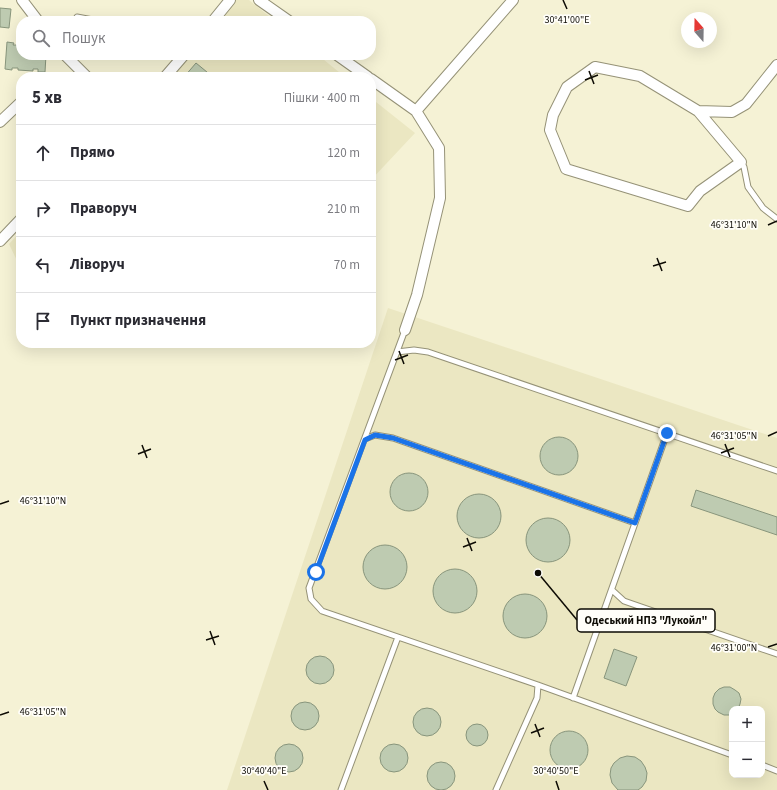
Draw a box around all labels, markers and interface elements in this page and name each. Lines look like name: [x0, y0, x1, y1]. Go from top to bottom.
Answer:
north arrow: [681, 12, 717, 48]
text: 30°41'00"E: [544, 13, 590, 27]
search box: [16, 16, 376, 60]
icon: search: [30, 27, 52, 49]
text: Пошук: [62, 28, 105, 49]
text: 5 хв: [32, 86, 62, 110]
text: Пішки · 400 m: [284, 89, 360, 107]
icon: ahead: [32, 142, 54, 164]
text: Прямо: [70, 142, 115, 163]
text: 120 m: [327, 144, 360, 162]
icon: right: [32, 198, 54, 220]
text: Праворуч: [70, 198, 137, 219]
text: 210 m: [327, 200, 360, 218]
text: 46°31'10"N: [711, 218, 757, 232]
icon: left: [32, 254, 54, 276]
text: Ліворуч: [70, 254, 125, 275]
text: 70 m: [334, 256, 360, 274]
icon: arrive: [32, 310, 54, 332]
text: Пункт призначення: [70, 310, 206, 331]
route end: [658, 424, 676, 442]
text: 46°31'05"N: [711, 429, 757, 443]
text: 46°31'10"N: [20, 494, 66, 508]
route start: [307, 563, 325, 581]
callout: Одеський НПЗ "Лукойл": [577, 609, 715, 632]
text: Одеський НПЗ "Лукойл": [585, 613, 707, 628]
text: 46°31'00"N: [711, 641, 757, 655]
text: 46°31'05"N: [20, 705, 66, 719]
map controls: [729, 706, 765, 778]
button: +: [729, 706, 765, 742]
button: −: [729, 742, 765, 778]
text: 30°40'40"E: [241, 764, 287, 778]
text: 30°40'50"E: [533, 764, 579, 778]

